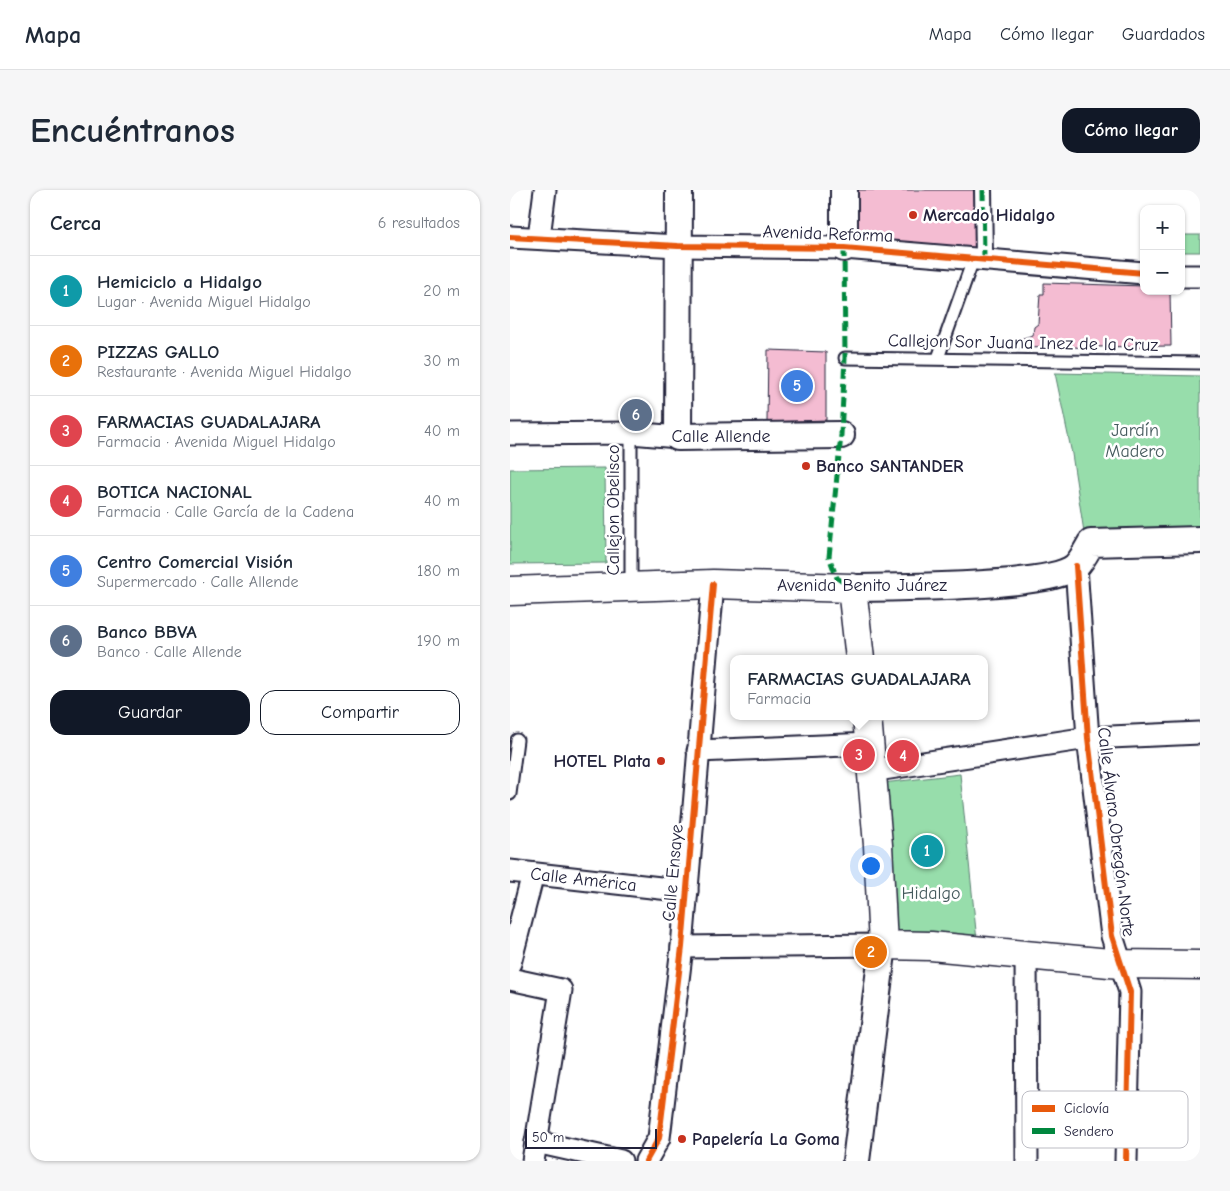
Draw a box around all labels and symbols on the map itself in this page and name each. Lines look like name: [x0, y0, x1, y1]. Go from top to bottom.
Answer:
place label: Mercado Hidalgo: [923, 205, 1055, 226]
marker: Mercado Hidalgo: [907, 209, 919, 221]
street label: Avenida Reforma: [762, 221, 894, 247]
street label: Callejon Sor Juana Inez de la Cruz: [888, 330, 1159, 356]
pin: 5: [781, 367, 813, 405]
pin: 6: [620, 396, 652, 434]
park label: Jardín Madero: [1105, 420, 1165, 462]
street label: Calle Allende: [671, 426, 771, 447]
street label: Callejon Obelisco: [603, 445, 624, 575]
place label: Banco SANTANDER: [816, 456, 964, 477]
marker: Banco SANTANDER: [800, 460, 812, 472]
street label: Avenida Benito Juárez: [777, 575, 947, 596]
street label: Calle Álvaro Obregón Norte: [1093, 726, 1140, 938]
pin: 3: [843, 736, 875, 774]
pin: 4: [887, 737, 919, 775]
place label: HOTEL Plata: [553, 751, 651, 772]
marker: HOTEL Plata: [655, 755, 667, 767]
street label: Calle Ensaye: [658, 823, 688, 923]
pin: 1: [911, 832, 943, 870]
your location: [858, 853, 884, 879]
street label: Calle América: [529, 863, 638, 896]
park label: Hidalgo: [902, 883, 960, 904]
pin: 2: [855, 933, 887, 971]
legend: [1022, 1091, 1188, 1148]
text: Ciclovía: [1064, 1100, 1109, 1117]
text: Sendero: [1064, 1123, 1114, 1140]
scale bar: [525, 1126, 658, 1149]
place label: Papelería La Goma: [692, 1129, 840, 1150]
marker: Papelería La Goma: [676, 1133, 688, 1145]

